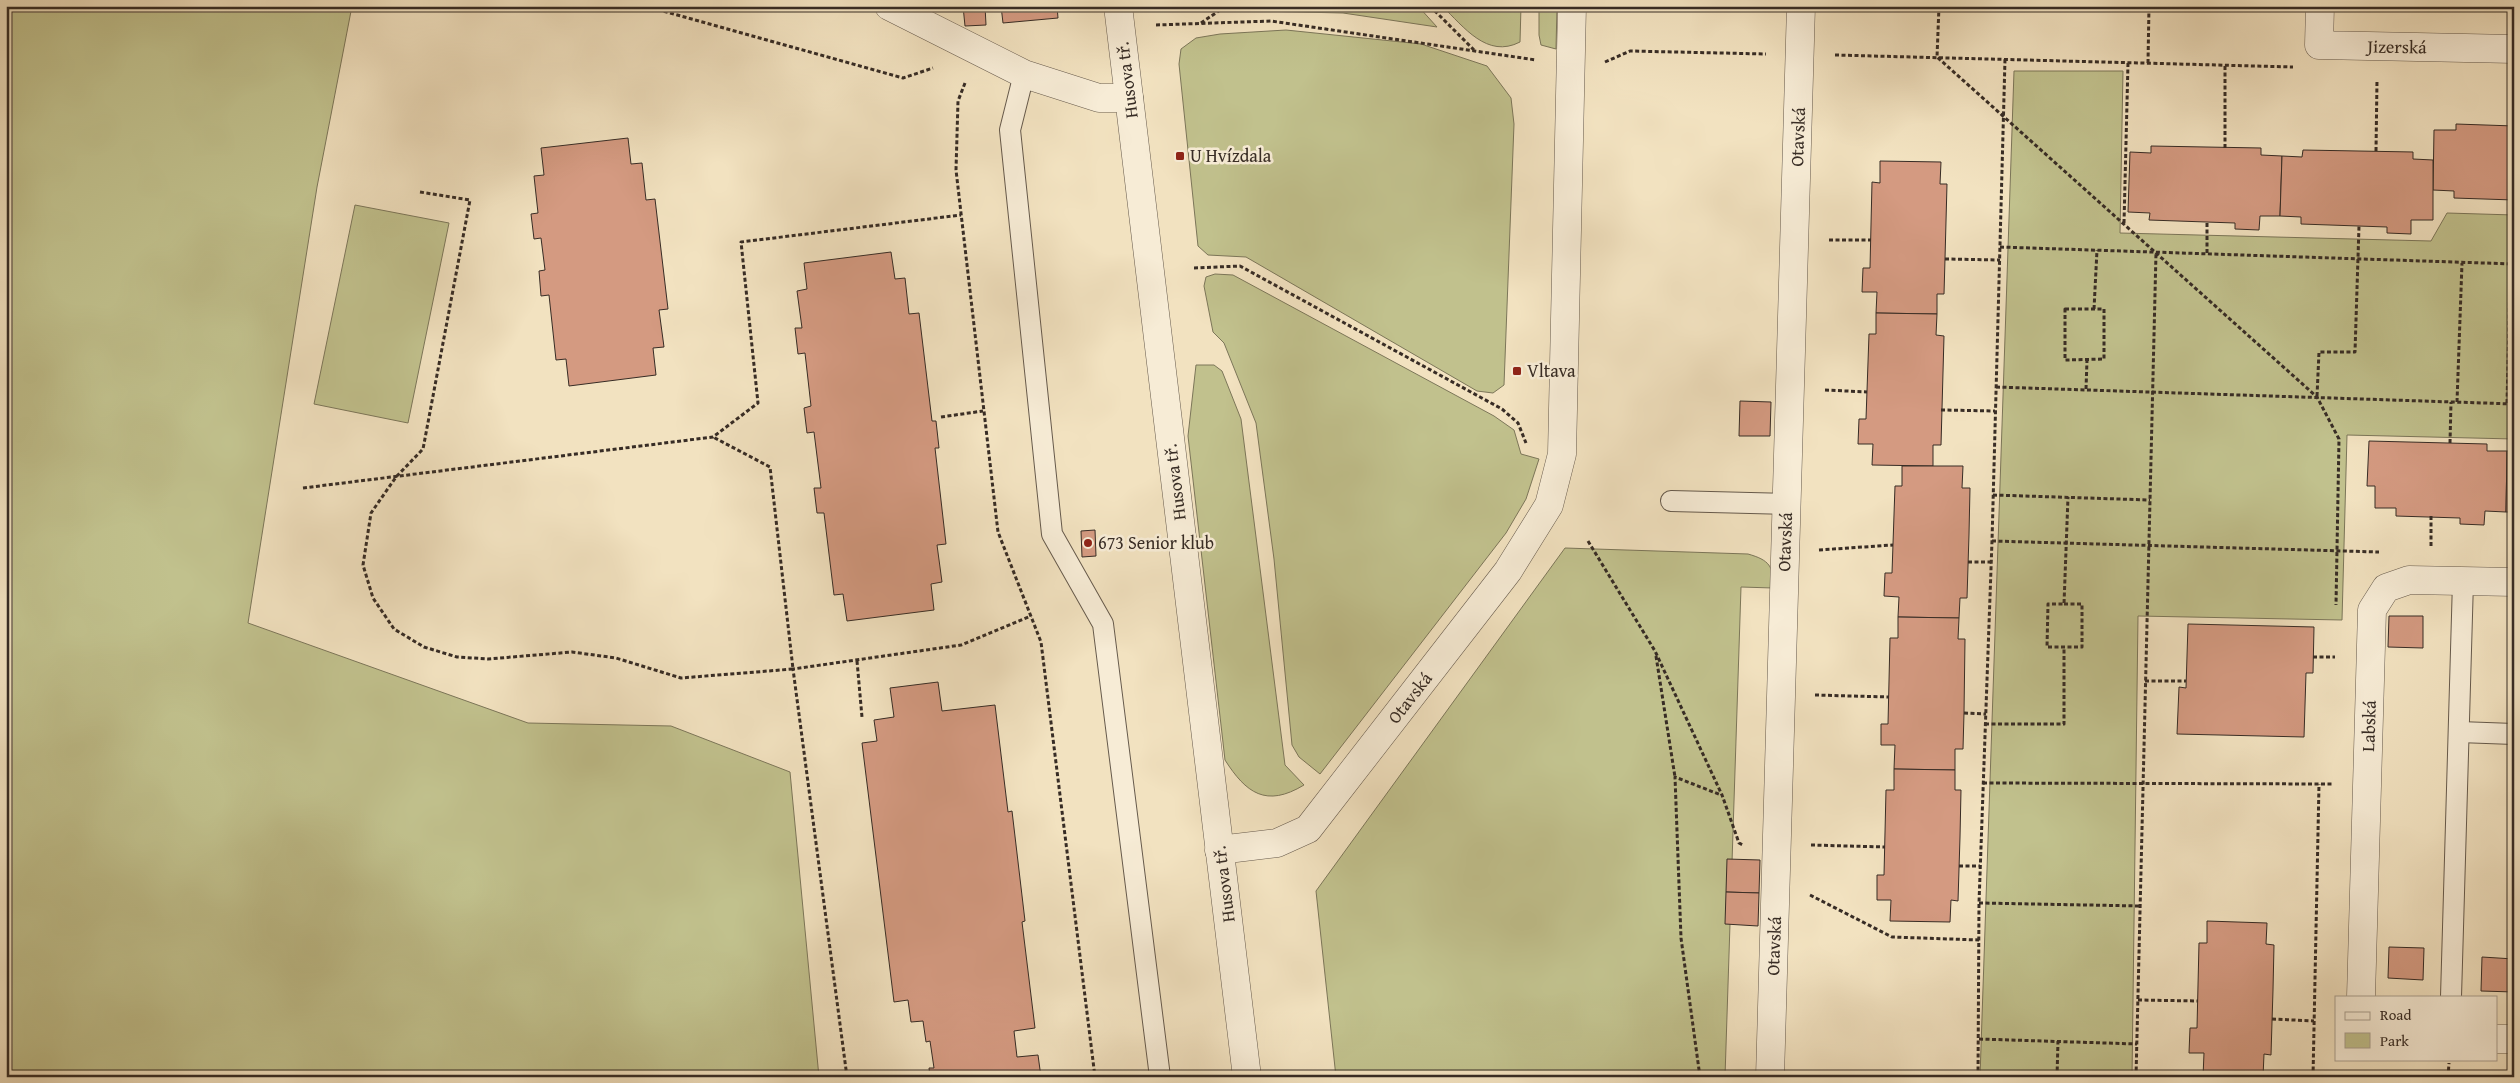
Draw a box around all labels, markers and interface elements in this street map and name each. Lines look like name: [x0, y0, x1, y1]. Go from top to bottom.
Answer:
street label: Jizerská: [2365, 32, 2427, 61]
street label: Husova tř.: [1108, 40, 1145, 120]
street label: Otavská: [1783, 106, 1812, 167]
place label: U Hvízdala: [1190, 142, 1272, 169]
marker: U Hvízdala: [1174, 150, 1186, 162]
place label: Vltava: [1527, 357, 1576, 384]
marker: Vltava: [1511, 365, 1523, 377]
street label: Husova tř.: [1156, 442, 1193, 522]
street label: Otavská: [1770, 511, 1799, 572]
place label: 673 Senior klub: [1098, 529, 1214, 556]
marker: 673 Senior klub: [1082, 537, 1094, 549]
street label: Otavská: [1381, 666, 1439, 729]
street label: Labská: [2354, 699, 2383, 752]
street label: Husova tř.: [1205, 844, 1242, 924]
street label: Otavská: [1759, 915, 1788, 976]
legend: [2335, 996, 2498, 1060]
text: Road: [2380, 1004, 2411, 1025]
text: Park: [2380, 1030, 2409, 1051]

